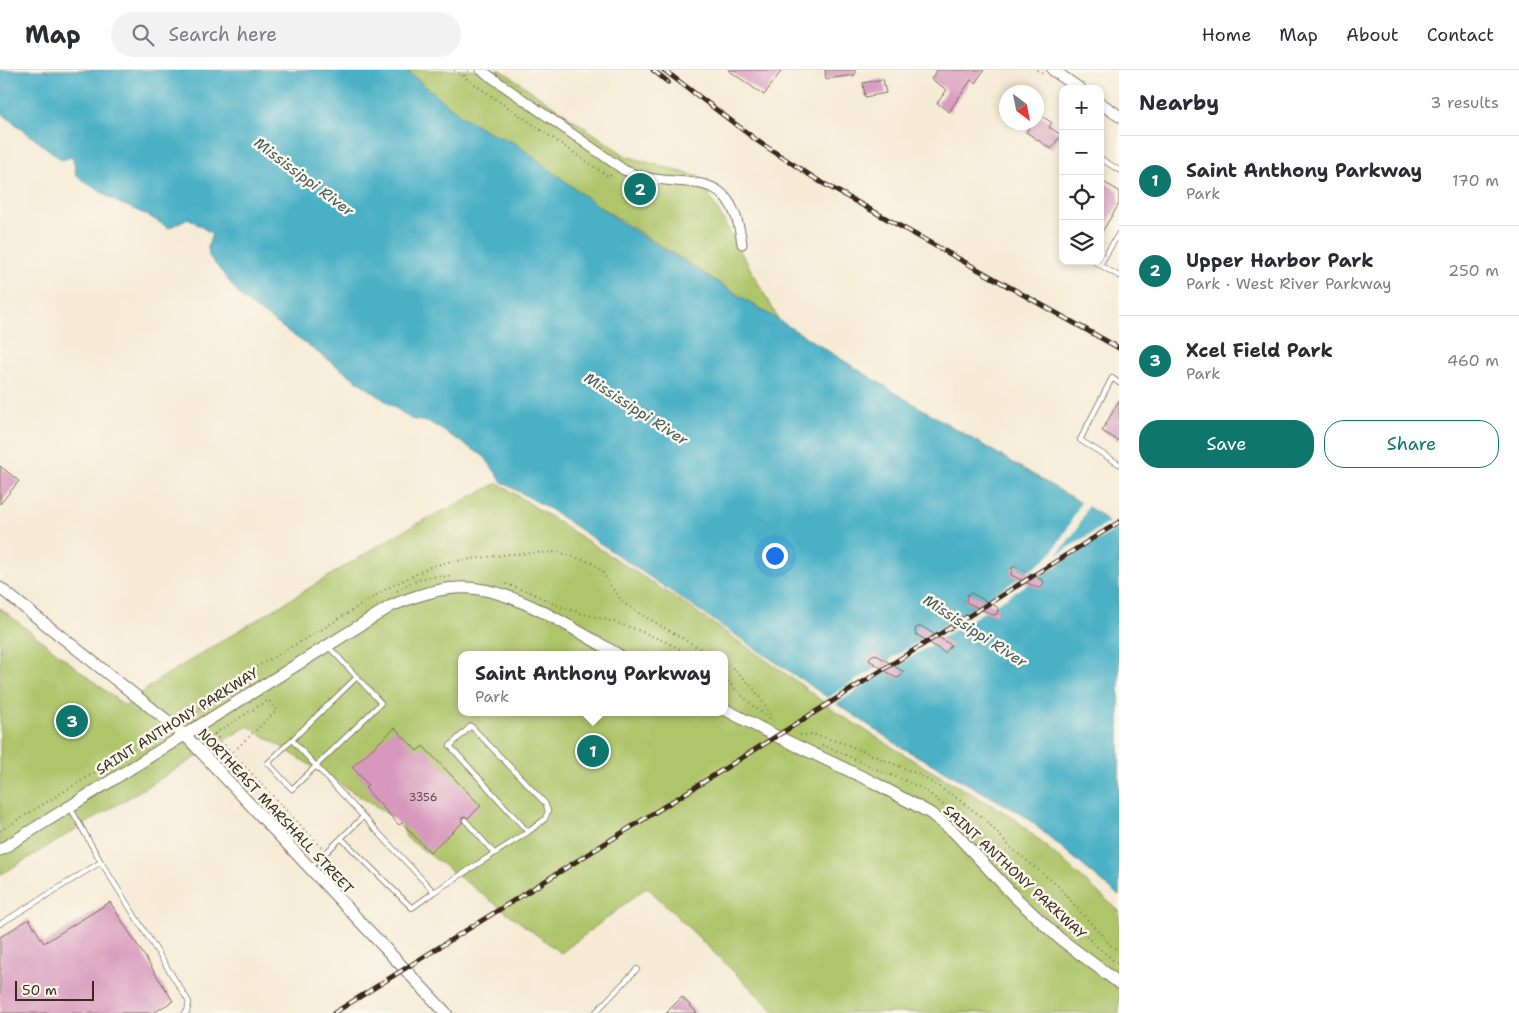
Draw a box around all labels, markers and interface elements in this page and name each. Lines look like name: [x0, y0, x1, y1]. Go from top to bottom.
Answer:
search box: [111, 12, 461, 57]
text: Map: [25, 19, 81, 51]
icon: search: [129, 21, 157, 49]
text: Search here: [169, 22, 277, 47]
text: Home: [1202, 23, 1251, 47]
text: Map: [1279, 23, 1318, 47]
text: About: [1346, 23, 1399, 47]
text: Contact: [1427, 23, 1494, 47]
north arrow: [999, 85, 1044, 130]
map controls: [1059, 85, 1104, 265]
button: +: [1059, 85, 1104, 130]
text: Nearby: [1139, 89, 1219, 117]
text: 3 results: [1430, 92, 1499, 113]
button: −: [1059, 130, 1104, 175]
water label: Mississippi River: [250, 133, 359, 222]
text: Saint Anthony Parkway: [1186, 158, 1422, 183]
pin: 2: [624, 170, 656, 208]
text: 1: [1151, 170, 1159, 191]
text: 170 m: [1452, 170, 1499, 191]
button: locate: [1059, 175, 1104, 220]
text: Park: [1186, 183, 1220, 204]
button: layers: [1059, 220, 1104, 265]
text: Upper Harbor Park: [1186, 248, 1374, 273]
text: 2: [1149, 260, 1161, 281]
text: 250 m: [1448, 260, 1499, 281]
text: Park · West River Parkway: [1186, 273, 1392, 294]
text: Xcel Field Park: [1186, 338, 1333, 363]
text: 3: [1149, 350, 1161, 371]
text: 460 m: [1447, 350, 1499, 371]
text: Park: [1186, 363, 1220, 384]
water label: Mississippi River: [580, 368, 693, 451]
button: Save: [1139, 420, 1314, 468]
button: Share: [1324, 420, 1499, 468]
your location: [762, 543, 788, 569]
water label: Mississippi River: [919, 590, 1032, 673]
popup: [458, 651, 728, 716]
text: Saint Anthony Parkway: [475, 661, 711, 686]
street label: SAINT ANTHONY PARKWAY: [92, 663, 262, 779]
text: Park: [475, 686, 509, 707]
pin: 3: [56, 702, 88, 740]
street label: NORTHEAST MARSHALL STREET: [194, 724, 358, 898]
pin: 1: [577, 732, 609, 770]
house number: 3356: [409, 790, 437, 805]
street label: SAINT ANTHONY PARKWAY: [940, 801, 1091, 943]
scale bar: [15, 978, 94, 1001]
text: 50 m: [22, 981, 57, 999]

